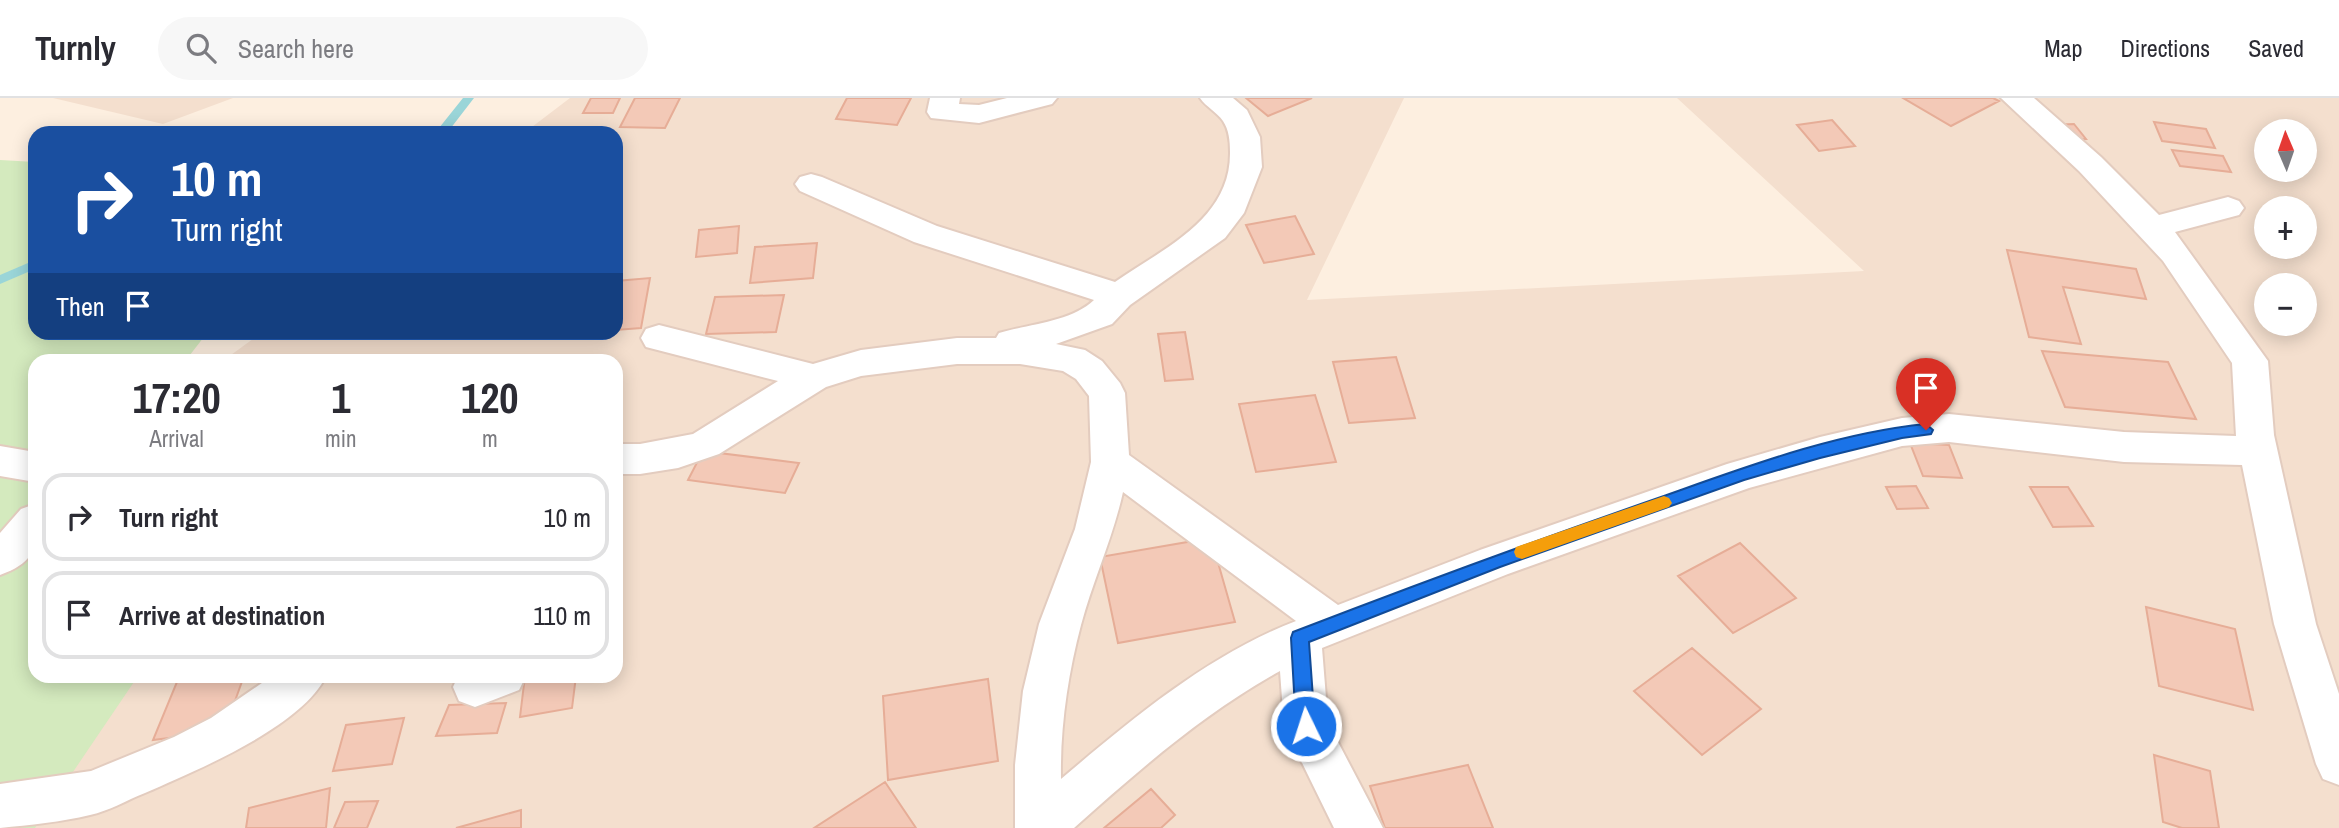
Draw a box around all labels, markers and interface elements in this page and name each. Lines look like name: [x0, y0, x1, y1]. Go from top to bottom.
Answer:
search box: [158, 17, 648, 80]
text: Turnly: [35, 26, 116, 70]
icon: search: [182, 29, 220, 67]
text: Search here: [238, 31, 354, 66]
text: Map: [2044, 32, 2082, 64]
text: Directions: [2120, 32, 2210, 64]
text: Saved: [2248, 32, 2304, 64]
north arrow: [2254, 119, 2317, 182]
map controls: [2254, 119, 2317, 336]
text: 10 m: [171, 145, 263, 211]
icon: right: [56, 154, 147, 245]
button: +: [2254, 196, 2317, 259]
text: Turn right: [171, 208, 283, 251]
button: −: [2254, 273, 2317, 336]
icon: arrive: [119, 287, 157, 325]
text: Then: [56, 289, 105, 324]
pin: [1896, 358, 1956, 430]
icon: arrive: [1907, 369, 1945, 407]
text: 17:20: [133, 370, 221, 426]
text: 1: [331, 370, 350, 426]
text: 120: [461, 370, 519, 426]
text: Arrival: [149, 423, 204, 454]
text: min: [325, 423, 357, 454]
text: m: [482, 423, 498, 454]
icon: right: [60, 498, 98, 536]
text: Turn right: [119, 500, 218, 535]
text: 10 m: [544, 500, 591, 535]
icon: arrive: [60, 596, 98, 634]
text: Arrive at destination: [119, 598, 325, 633]
text: 110 m: [533, 598, 591, 633]
position arrow: [1269, 689, 1343, 763]

